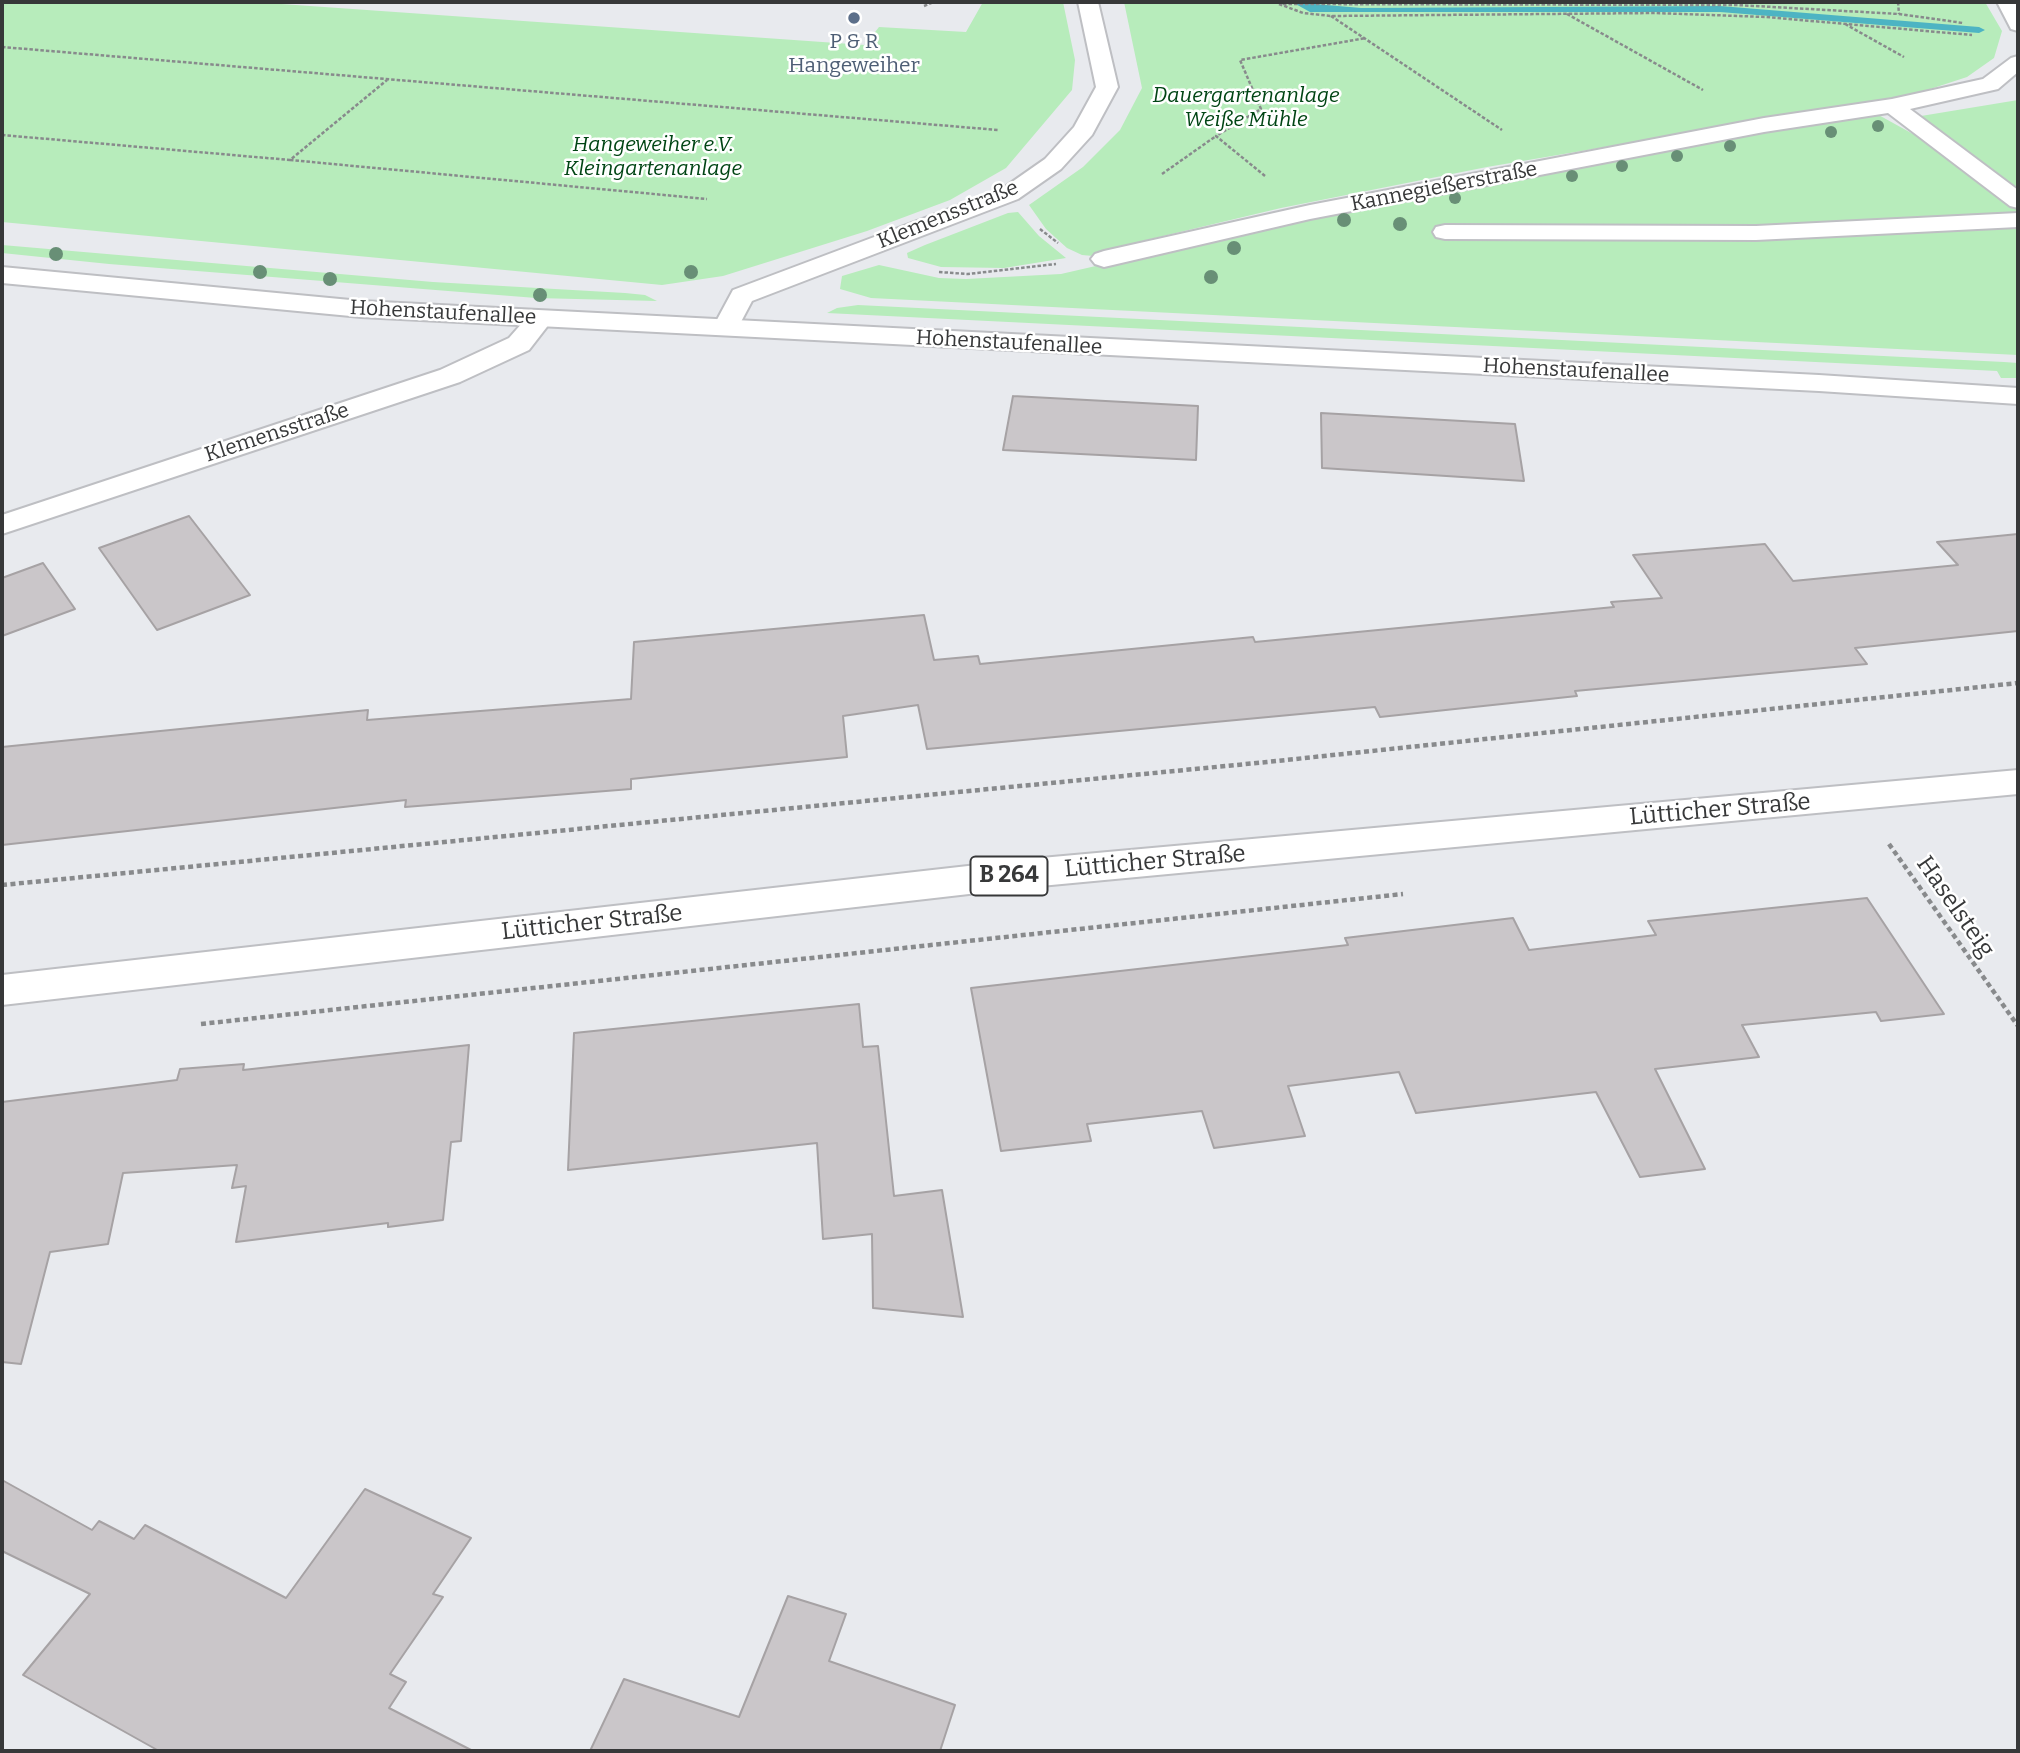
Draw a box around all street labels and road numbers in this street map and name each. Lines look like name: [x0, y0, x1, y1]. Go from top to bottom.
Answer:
street label: Kannegießerstraße: [1349, 157, 1539, 217]
street label: Klemensstraße: [874, 175, 1022, 255]
street label: Hohenstaufenallee: [349, 296, 537, 330]
street label: Hohenstaufenallee: [915, 326, 1103, 360]
street label: Hohenstaufenallee: [1482, 354, 1670, 388]
street label: Klemensstraße: [202, 398, 352, 468]
street label: Lütticher Straße: [1628, 788, 1812, 832]
street label: Lütticher Straße: [1063, 840, 1247, 884]
street label: Haselsteig: [1910, 851, 2000, 963]
road number: B 264: [970, 856, 1048, 896]
street label: Lütticher Straße: [500, 899, 684, 947]

